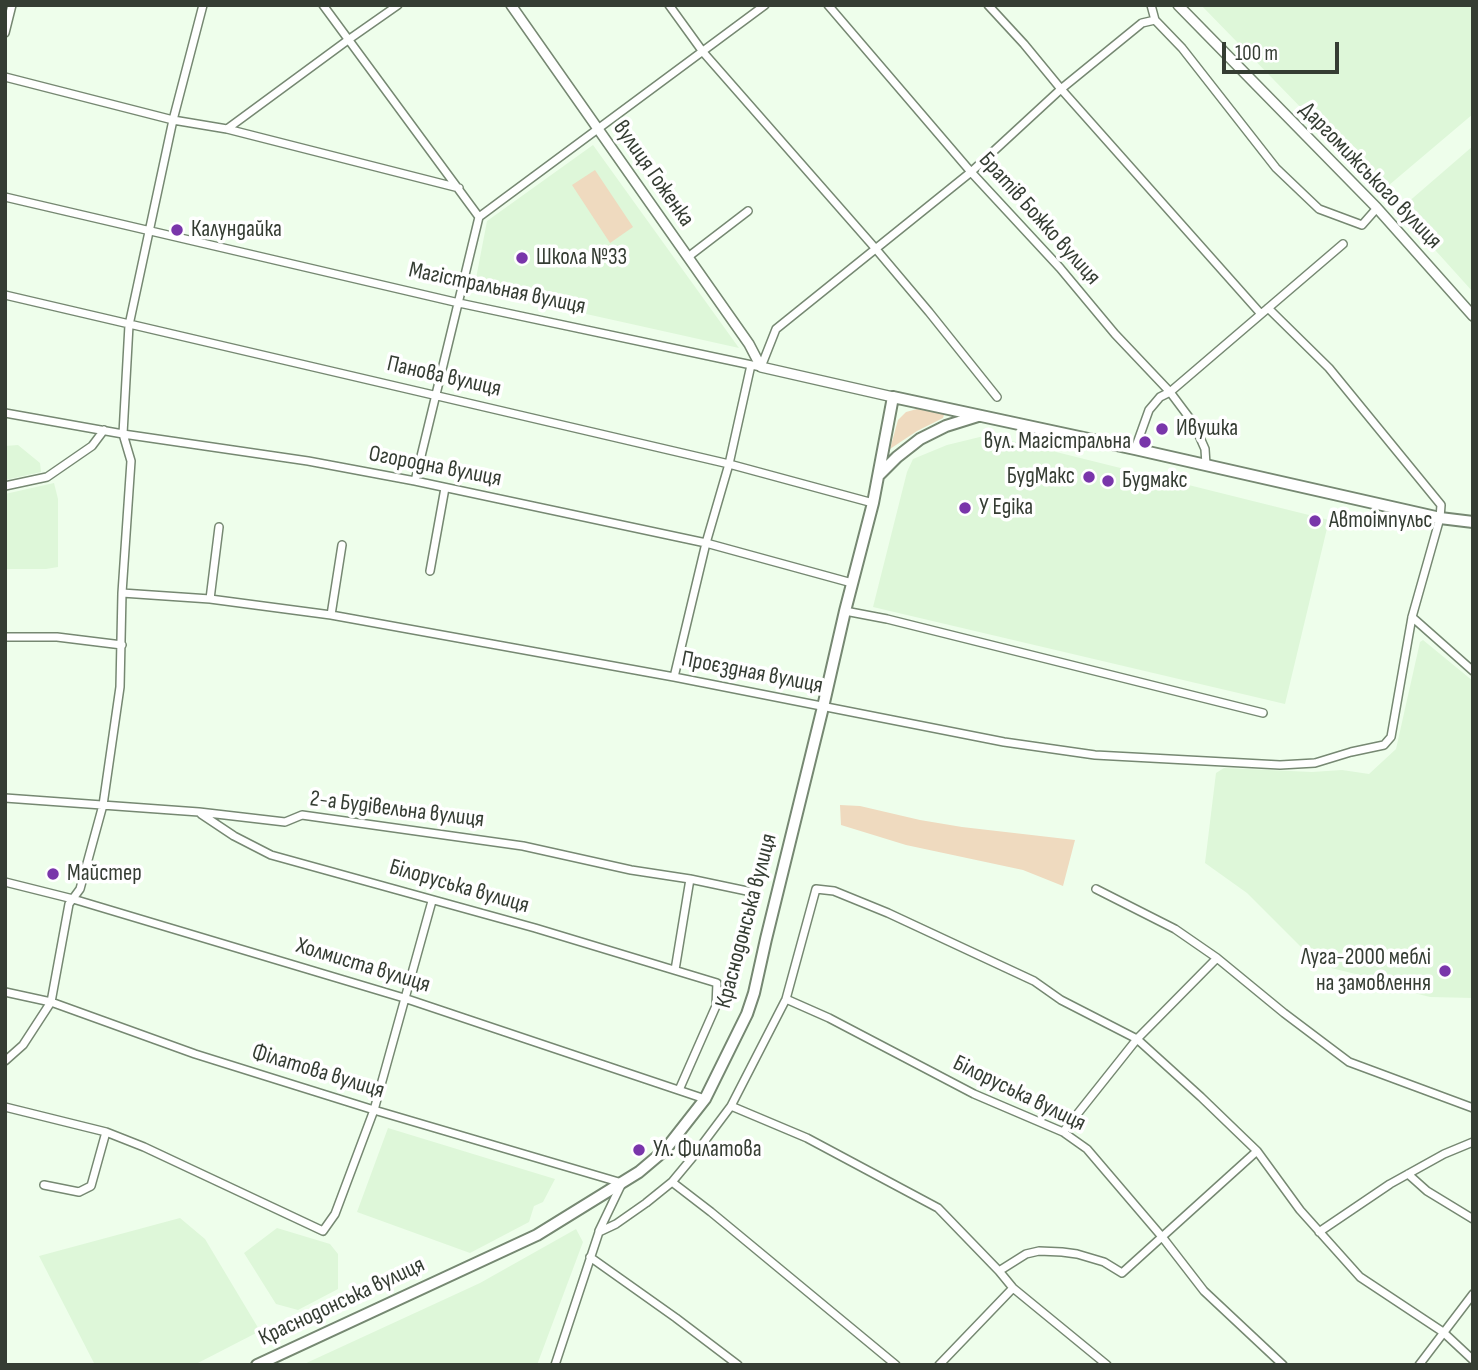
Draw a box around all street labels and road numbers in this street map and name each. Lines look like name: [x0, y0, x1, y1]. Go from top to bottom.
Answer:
street label: Даргомижського вулиця: [1293, 97, 1447, 255]
street label: вулиця Гоженка: [606, 116, 700, 232]
street label: Братів Божко вулиця: [972, 147, 1106, 291]
street label: Магістральная вулиця: [406, 257, 588, 321]
street label: Панова вулиця: [384, 350, 504, 404]
street label: Огородна вулиця: [366, 441, 504, 493]
street label: Проєздная вулиця: [679, 646, 825, 700]
street label: 2-а Будівельна вулиця: [308, 786, 486, 834]
street label: Краснодонська вулиця: [710, 831, 784, 1011]
street label: Білоруська вулиця: [386, 854, 532, 920]
street label: Холмиста вулиця: [293, 933, 433, 999]
street label: Філатова вулиця: [248, 1039, 388, 1105]
street label: Білоруська вулиця: [948, 1050, 1090, 1138]
street label: Краснодонська вулиця: [255, 1252, 429, 1352]

